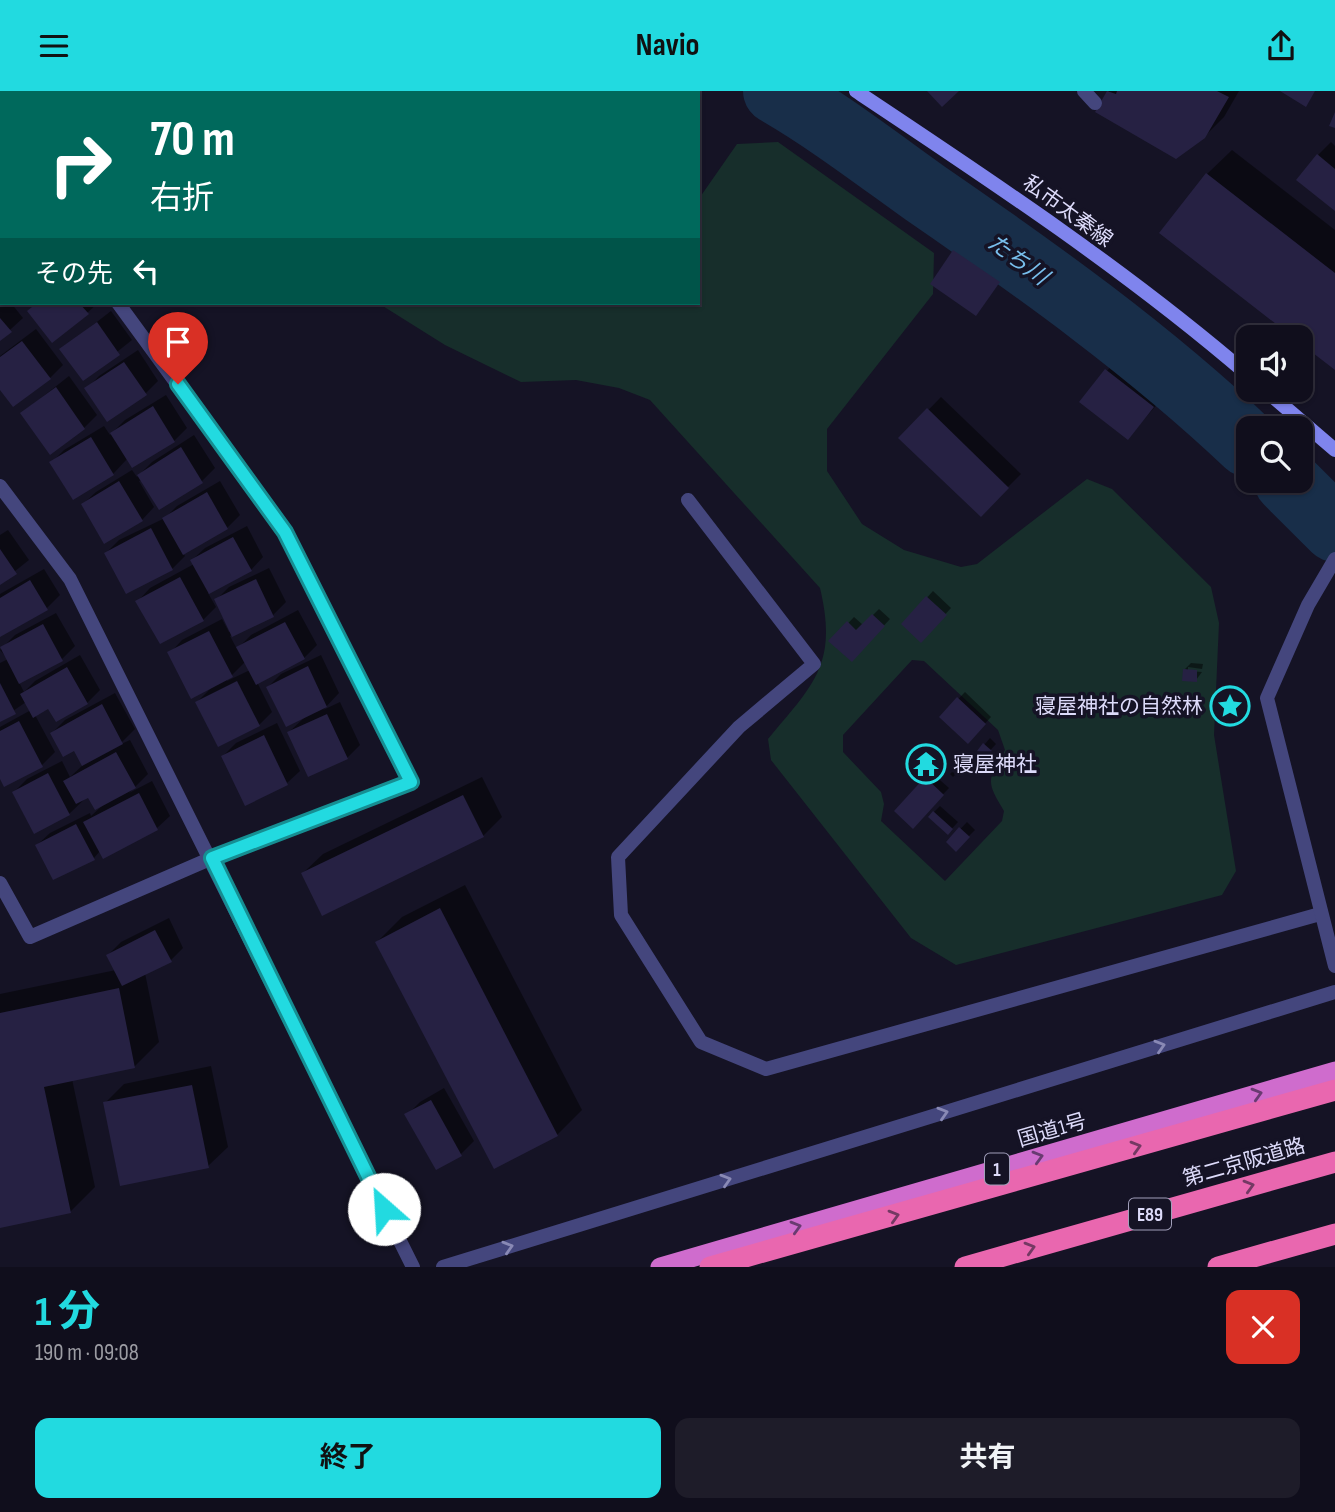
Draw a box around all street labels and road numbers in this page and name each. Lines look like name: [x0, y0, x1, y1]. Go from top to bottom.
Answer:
street label: 私市太秦線: [1018, 170, 1118, 252]
street label: 国道1号: [1015, 1109, 1089, 1152]
street label: 第二京阪道路: [1180, 1133, 1308, 1192]
road number: 1: [985, 1153, 1009, 1185]
road number: E89: [1129, 1198, 1171, 1229]

